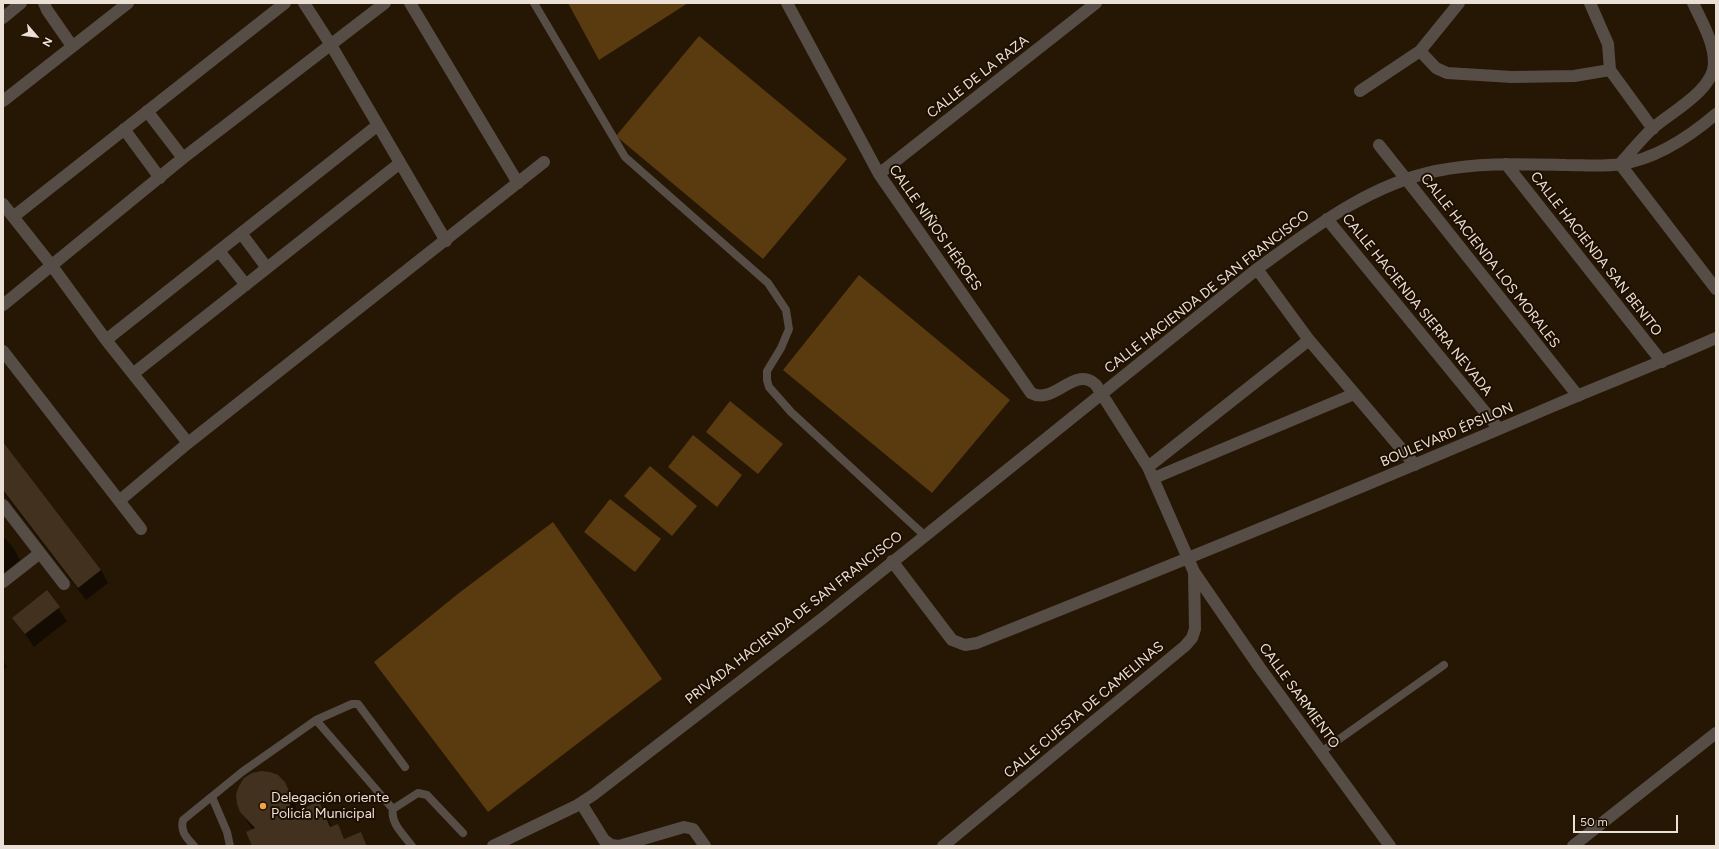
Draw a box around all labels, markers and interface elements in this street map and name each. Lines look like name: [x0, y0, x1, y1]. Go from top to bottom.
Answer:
north arrow: [16, 16, 56, 56]
street label: CALLE DE LA RAZA: [924, 32, 1032, 122]
text: N: [39, 35, 55, 49]
street label: CALLE NIÑOS HÉROES: [885, 162, 985, 294]
street label: CALLE HACIENDA SAN BENITO: [1527, 169, 1665, 339]
street label: CALLE HACIENDA LOS MORALES: [1417, 171, 1563, 351]
street label: CALLE HACIENDA DE SAN FRANCISCO: [1101, 207, 1313, 377]
street label: CALLE HACIENDA SIERRA NEVADA: [1338, 211, 1496, 399]
street label: BOULEVARD ÉPSILON: [1378, 399, 1516, 471]
street label: PRIVADA HACIENDA DE SAN FRANCISCO: [682, 528, 906, 708]
street label: CALLE CUESTA DE CAMELINAS: [1001, 638, 1167, 782]
street label: CALLE SARMIENTO: [1255, 640, 1343, 752]
place label: Delegación oriente Policía Municipal: [271, 790, 389, 822]
marker: Delegación oriente Policía Municipal: [258, 801, 268, 811]
scale bar: [1575, 807, 1680, 833]
text: 50 m: [1580, 815, 1608, 829]

